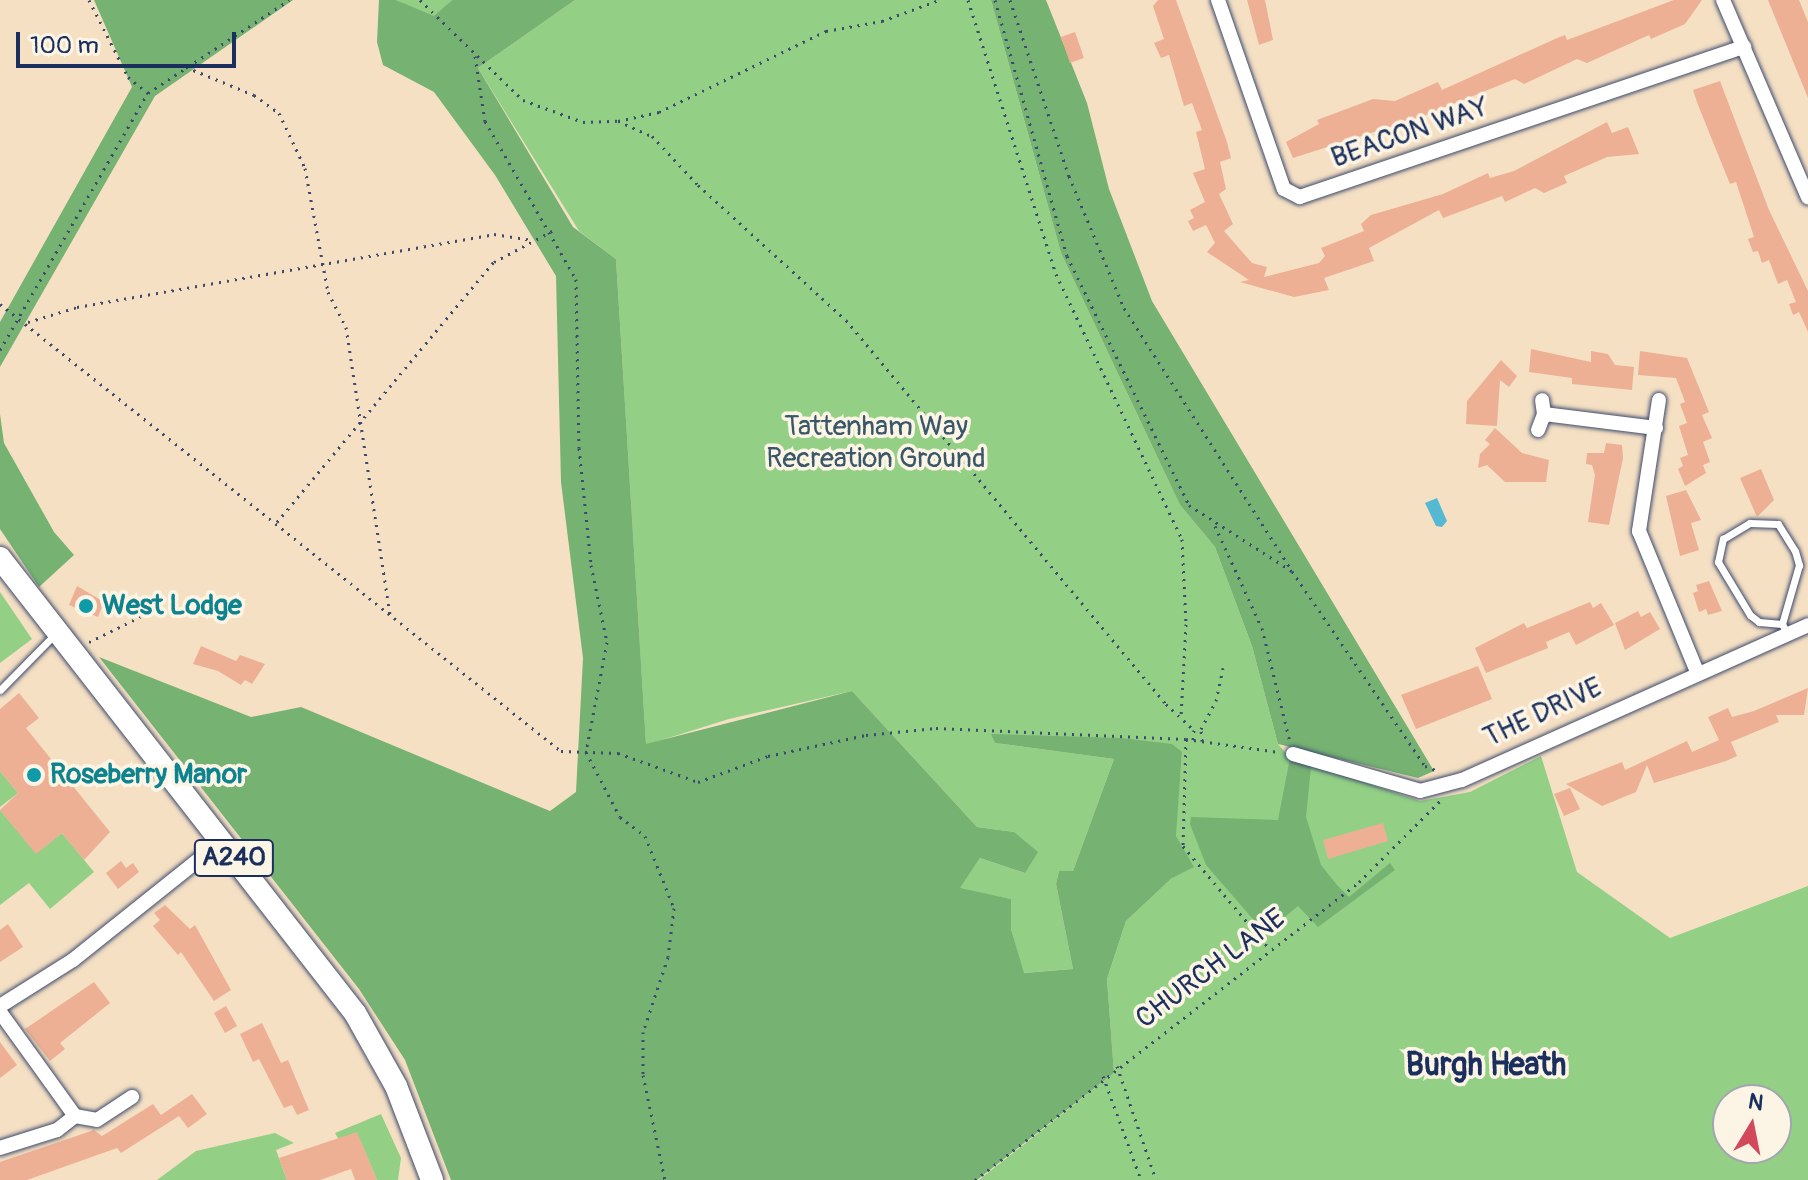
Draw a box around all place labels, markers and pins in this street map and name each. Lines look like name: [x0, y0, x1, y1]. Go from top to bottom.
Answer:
place label: West Lodge: [102, 589, 242, 623]
marker: West Lodge: [77, 597, 95, 615]
place label: Roseberry Manor: [50, 758, 247, 792]
marker: Roseberry Manor: [25, 766, 43, 784]

